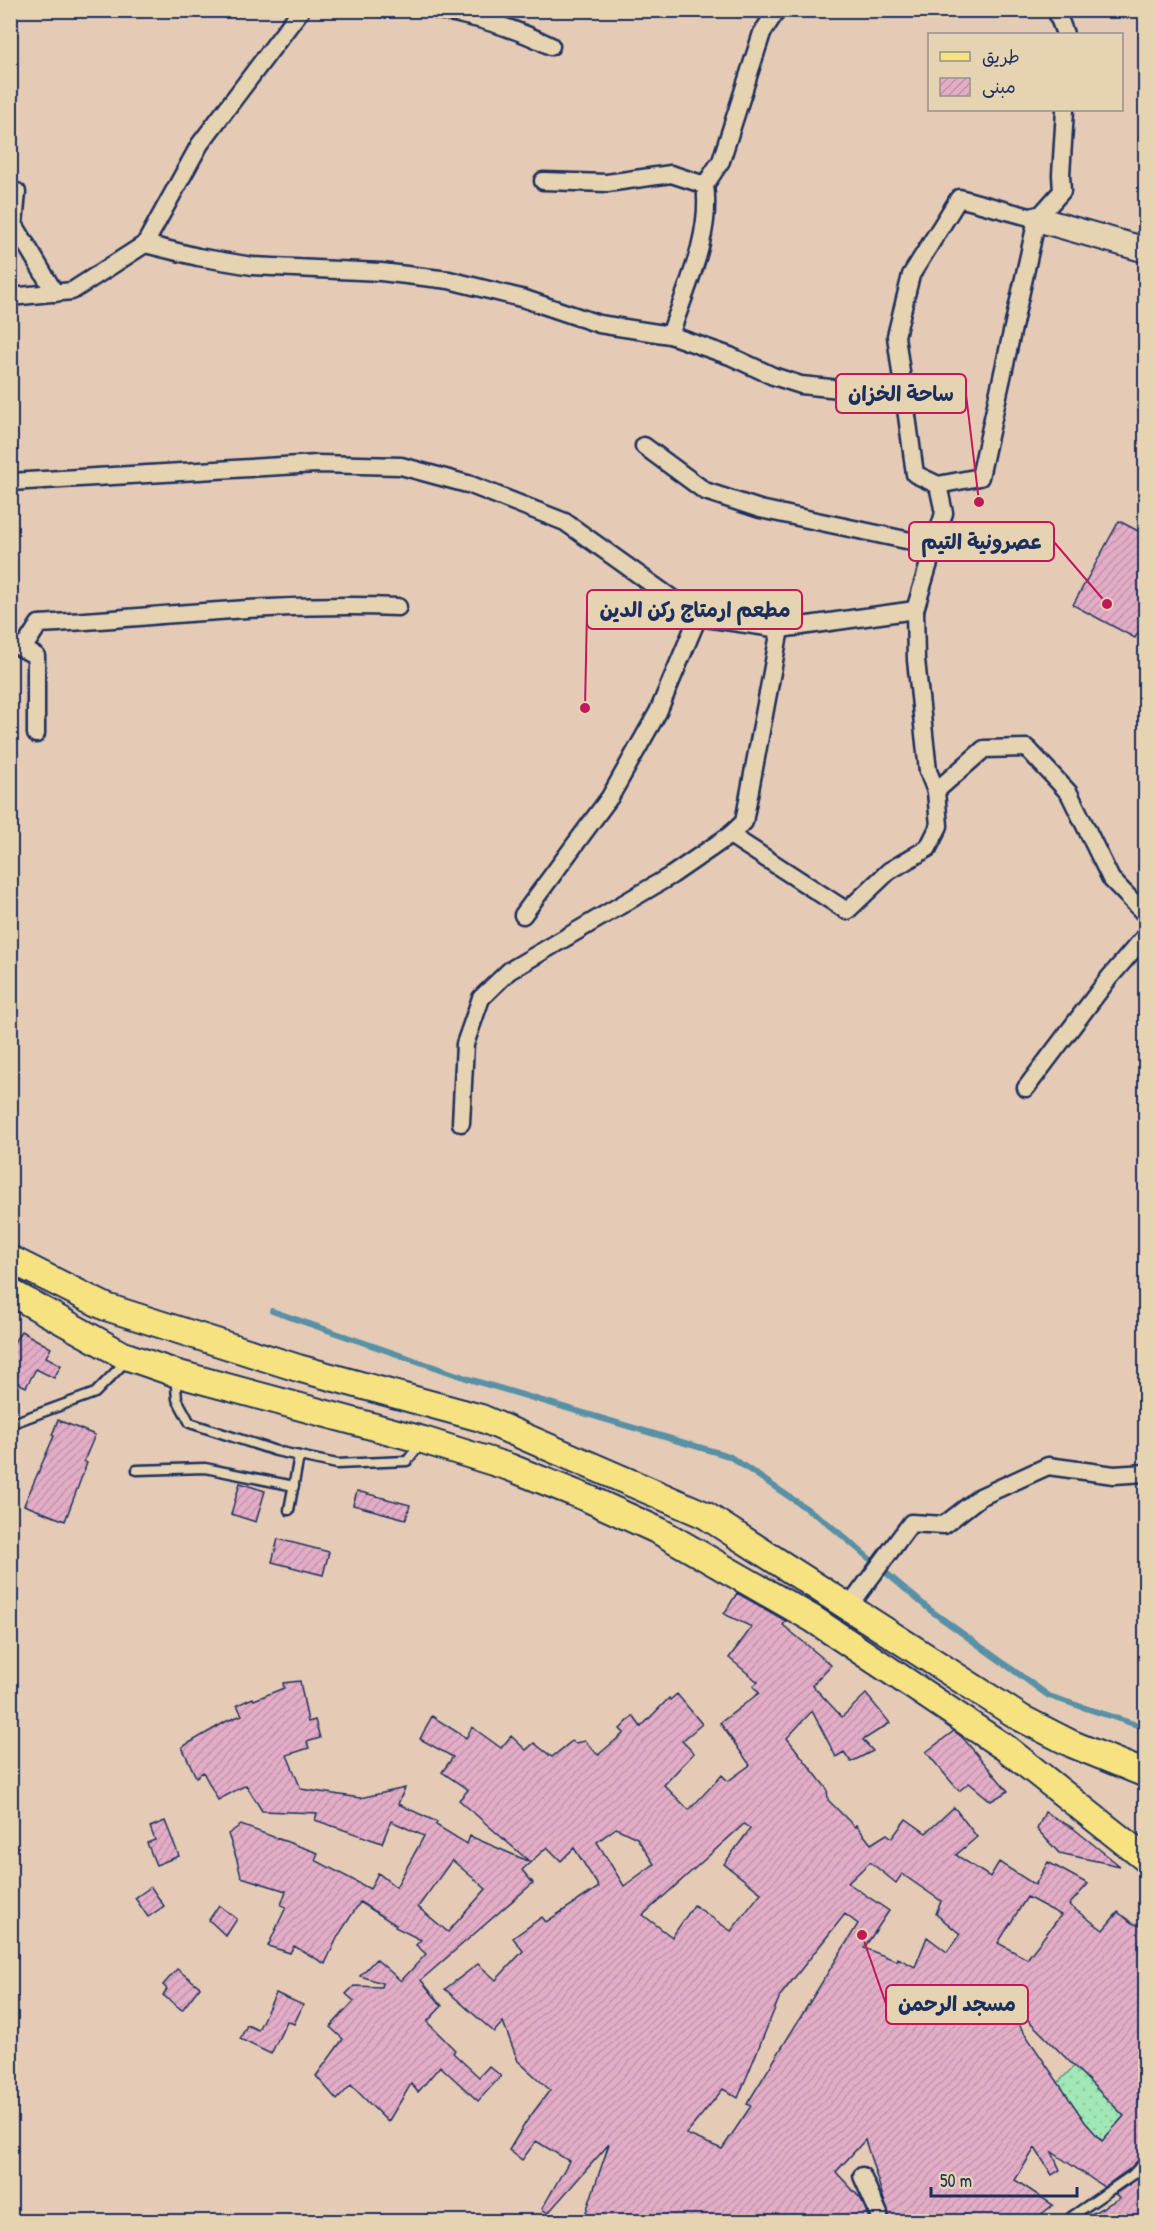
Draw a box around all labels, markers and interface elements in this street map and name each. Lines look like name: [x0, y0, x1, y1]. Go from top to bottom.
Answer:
legend: [928, 33, 1123, 111]
text: طريق: [982, 44, 1020, 69]
text: مبنى: [982, 74, 1016, 99]
callout: ساحة الخزان: [836, 374, 966, 413]
text: ساحة الخزان: [848, 379, 954, 408]
callout: عصرونية التيم: [909, 522, 1054, 561]
text: عصرونية التيم: [921, 527, 1043, 558]
callout: مطعم ارمتاج ركن الدين: [587, 590, 802, 629]
text: مطعم ارمتاج ركن الدين: [599, 595, 791, 626]
callout: مسجد الرحمن: [886, 1985, 1028, 2024]
text: مسجد الرحمن: [898, 1989, 1016, 2018]
scale bar: [931, 2160, 1076, 2198]
text: 50 m: [940, 2168, 972, 2193]

